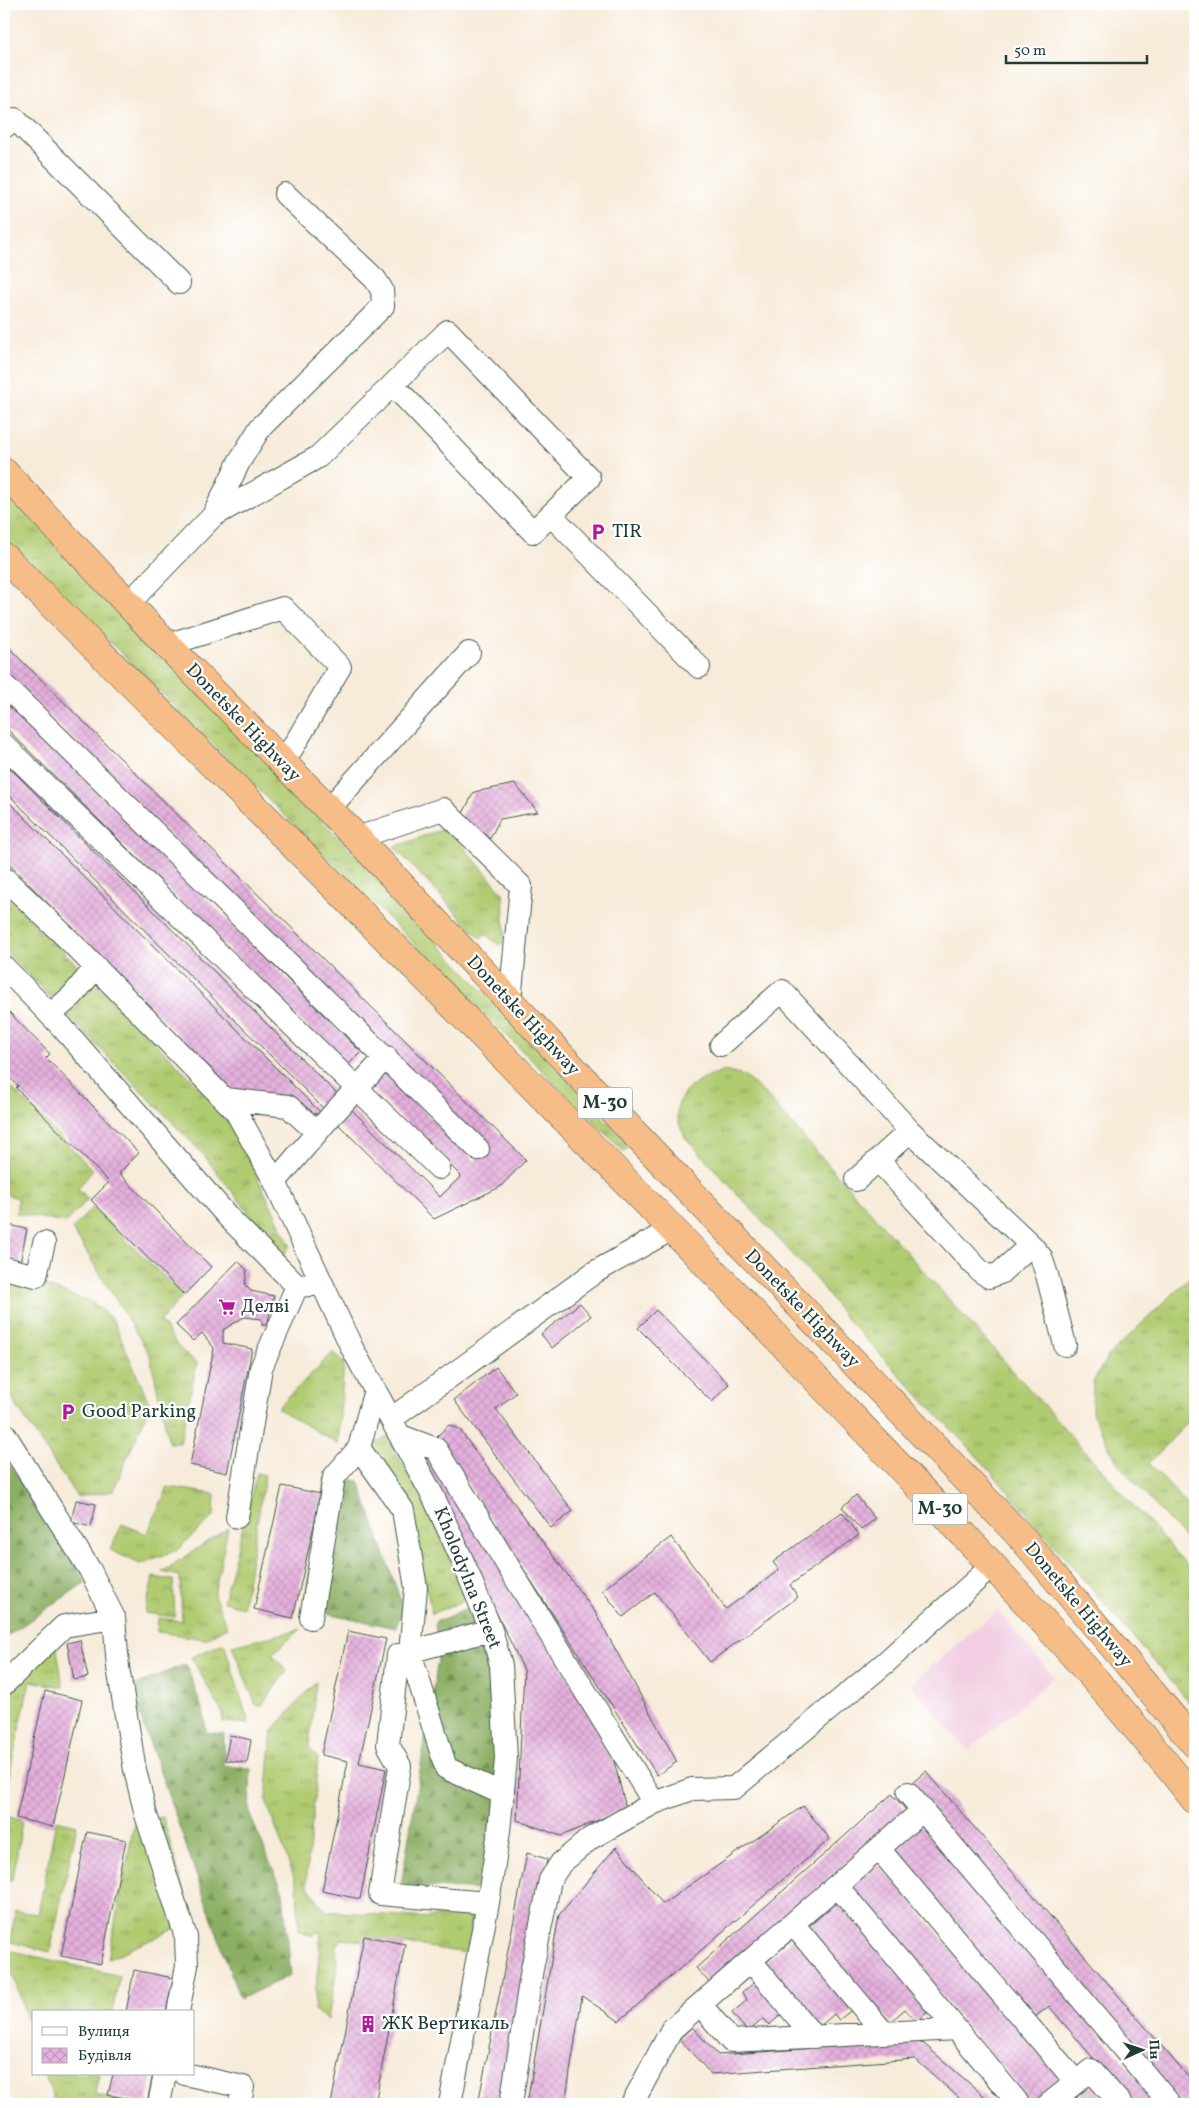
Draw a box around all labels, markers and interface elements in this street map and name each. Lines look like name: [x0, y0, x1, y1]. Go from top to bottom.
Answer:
scale bar: [1006, 32, 1148, 64]
text: 50 m: [1014, 41, 1046, 62]
place label: TIR: [612, 519, 642, 545]
parking icon: TIR: [588, 522, 608, 542]
street label: Donetske Highway: [179, 658, 307, 788]
street label: Donetske Highway: [460, 950, 586, 1082]
road number: М-30: [578, 1088, 632, 1118]
street label: Donetske Highway: [738, 1244, 866, 1374]
place label: Делві: [241, 1294, 290, 1320]
supermarket icon: Делві: [217, 1297, 237, 1317]
place label: Good Parking: [82, 1399, 196, 1425]
parking icon: Good Parking: [58, 1402, 78, 1422]
road number: М-30: [912, 1494, 968, 1525]
street label: Kholodylna Street: [427, 1503, 507, 1653]
street label: Donetske Highway: [1018, 1537, 1138, 1673]
legend: [32, 2010, 195, 2076]
place label: ЖК Вертикаль: [382, 2011, 509, 2037]
building icon: ЖК Вертикаль: [358, 2014, 378, 2034]
text: Вулиця: [78, 2022, 130, 2043]
north arrow: [1116, 2026, 1166, 2076]
text: Пн: [1143, 2039, 1163, 2060]
text: Будівля: [78, 2046, 132, 2067]

